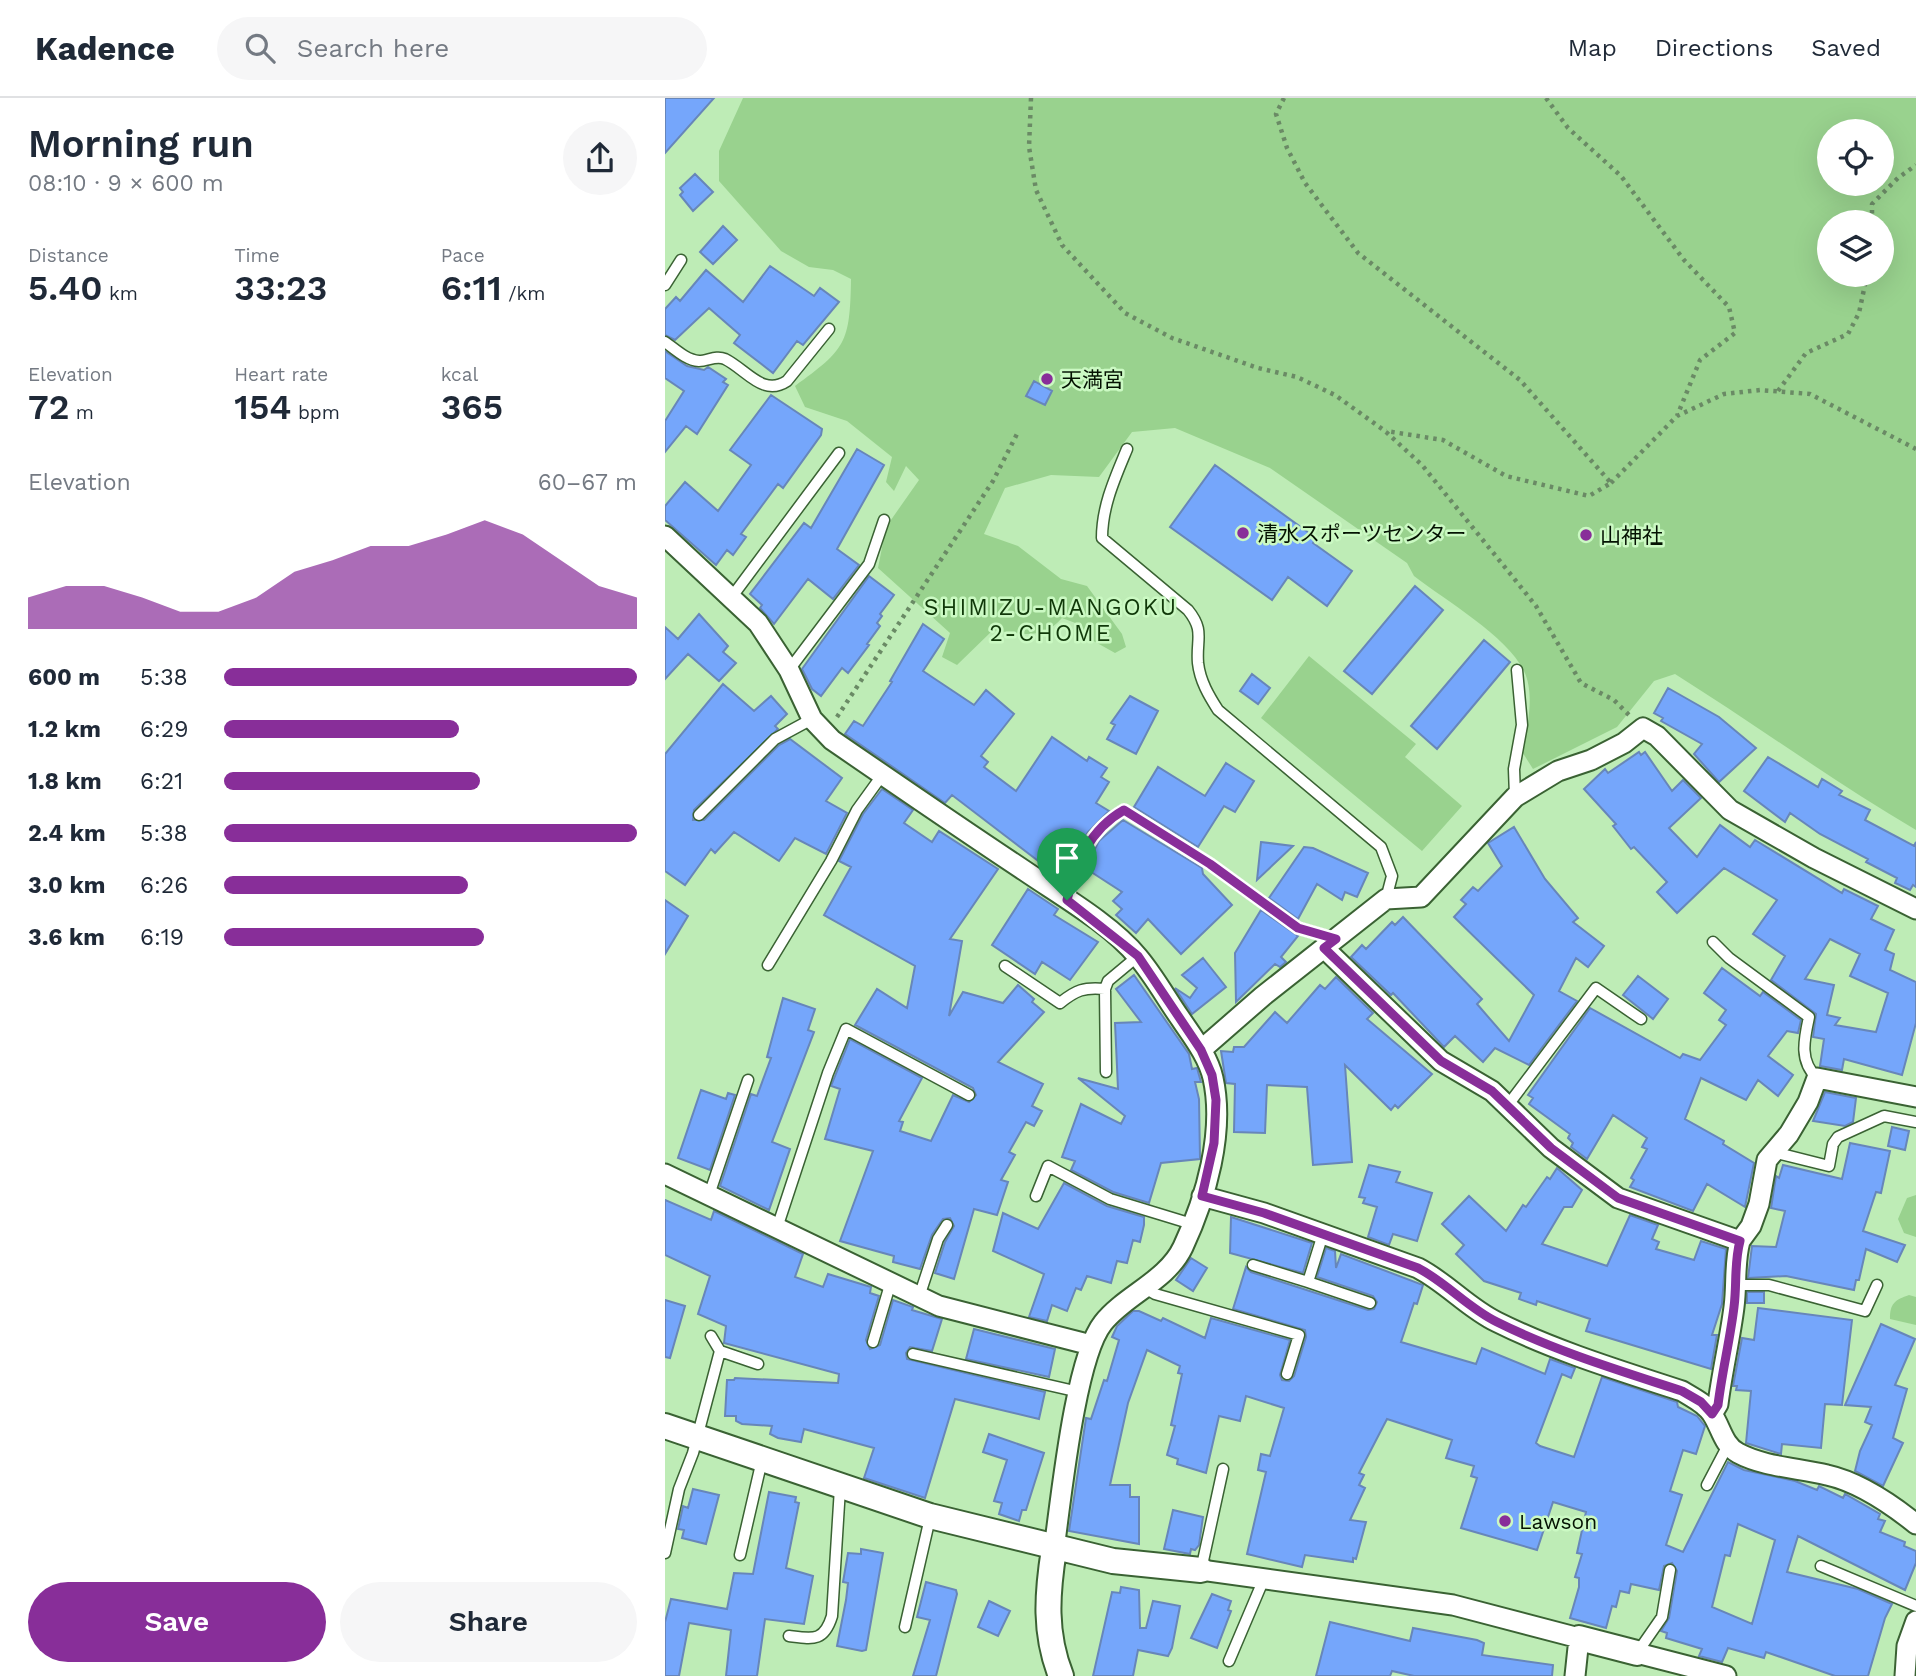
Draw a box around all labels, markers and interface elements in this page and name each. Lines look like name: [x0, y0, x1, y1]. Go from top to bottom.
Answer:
search box: [217, 17, 707, 80]
text: Kadence: [35, 29, 175, 68]
icon: search: [241, 29, 279, 67]
text: Search here: [297, 33, 449, 63]
text: Map: [1568, 34, 1617, 62]
text: Directions: [1655, 34, 1773, 62]
text: Saved: [1811, 34, 1881, 62]
map controls: [1817, 119, 1894, 287]
button: locate: [1817, 119, 1894, 196]
button: share: [563, 121, 637, 195]
text: Morning run: [28, 122, 254, 166]
text: 08:10 · 9 × 600 m: [28, 170, 224, 197]
button: layers: [1817, 210, 1894, 287]
text: Distance: [28, 244, 109, 267]
text: Time: [234, 244, 280, 267]
text: Pace: [441, 244, 485, 267]
text: 5.40: [28, 267, 102, 309]
text: 33:23: [234, 267, 327, 309]
text: 6:11: [441, 267, 502, 309]
text: km: [102, 282, 138, 305]
text: /km: [502, 282, 545, 305]
text: Elevation: [28, 363, 113, 386]
text: Heart rate: [234, 363, 328, 386]
text: kcal: [441, 363, 478, 386]
place label: 天満宮: [1061, 367, 1124, 392]
marker: 天満宮: [1039, 371, 1055, 387]
text: 72: [28, 386, 69, 428]
text: 154: [234, 386, 291, 428]
text: 365: [441, 386, 503, 428]
text: m: [69, 401, 94, 424]
text: bpm: [291, 401, 340, 424]
text: Elevation: [28, 469, 131, 496]
text: 60–67 m: [538, 469, 637, 496]
place label: 清水スポーツセンター: [1257, 521, 1467, 546]
place label: 山神社: [1600, 523, 1663, 548]
marker: 清水スポーツセンター: [1235, 525, 1251, 541]
marker: 山神社: [1578, 527, 1594, 543]
district label: SHIMIZU-MANGOKU 2-CHOME: [924, 594, 1178, 647]
text: 600 m: [28, 664, 100, 691]
text: 5:38: [140, 664, 188, 691]
text: 1.2 km: [28, 716, 101, 743]
text: 6:29: [140, 716, 188, 743]
text: 1.8 km: [28, 768, 102, 795]
text: 6:21: [140, 768, 183, 795]
text: 2.4 km: [28, 820, 106, 847]
text: 5:38: [140, 820, 188, 847]
pin: [1037, 828, 1097, 900]
icon: arrive: [1048, 839, 1086, 877]
text: 3.0 km: [28, 872, 105, 899]
text: 6:26: [140, 872, 188, 899]
text: 3.6 km: [28, 924, 105, 951]
text: 6:19: [140, 924, 184, 951]
place label: Lawson: [1519, 1509, 1597, 1534]
marker: Lawson: [1497, 1513, 1513, 1529]
button: Save: [28, 1582, 326, 1662]
button: Share: [340, 1582, 637, 1662]

